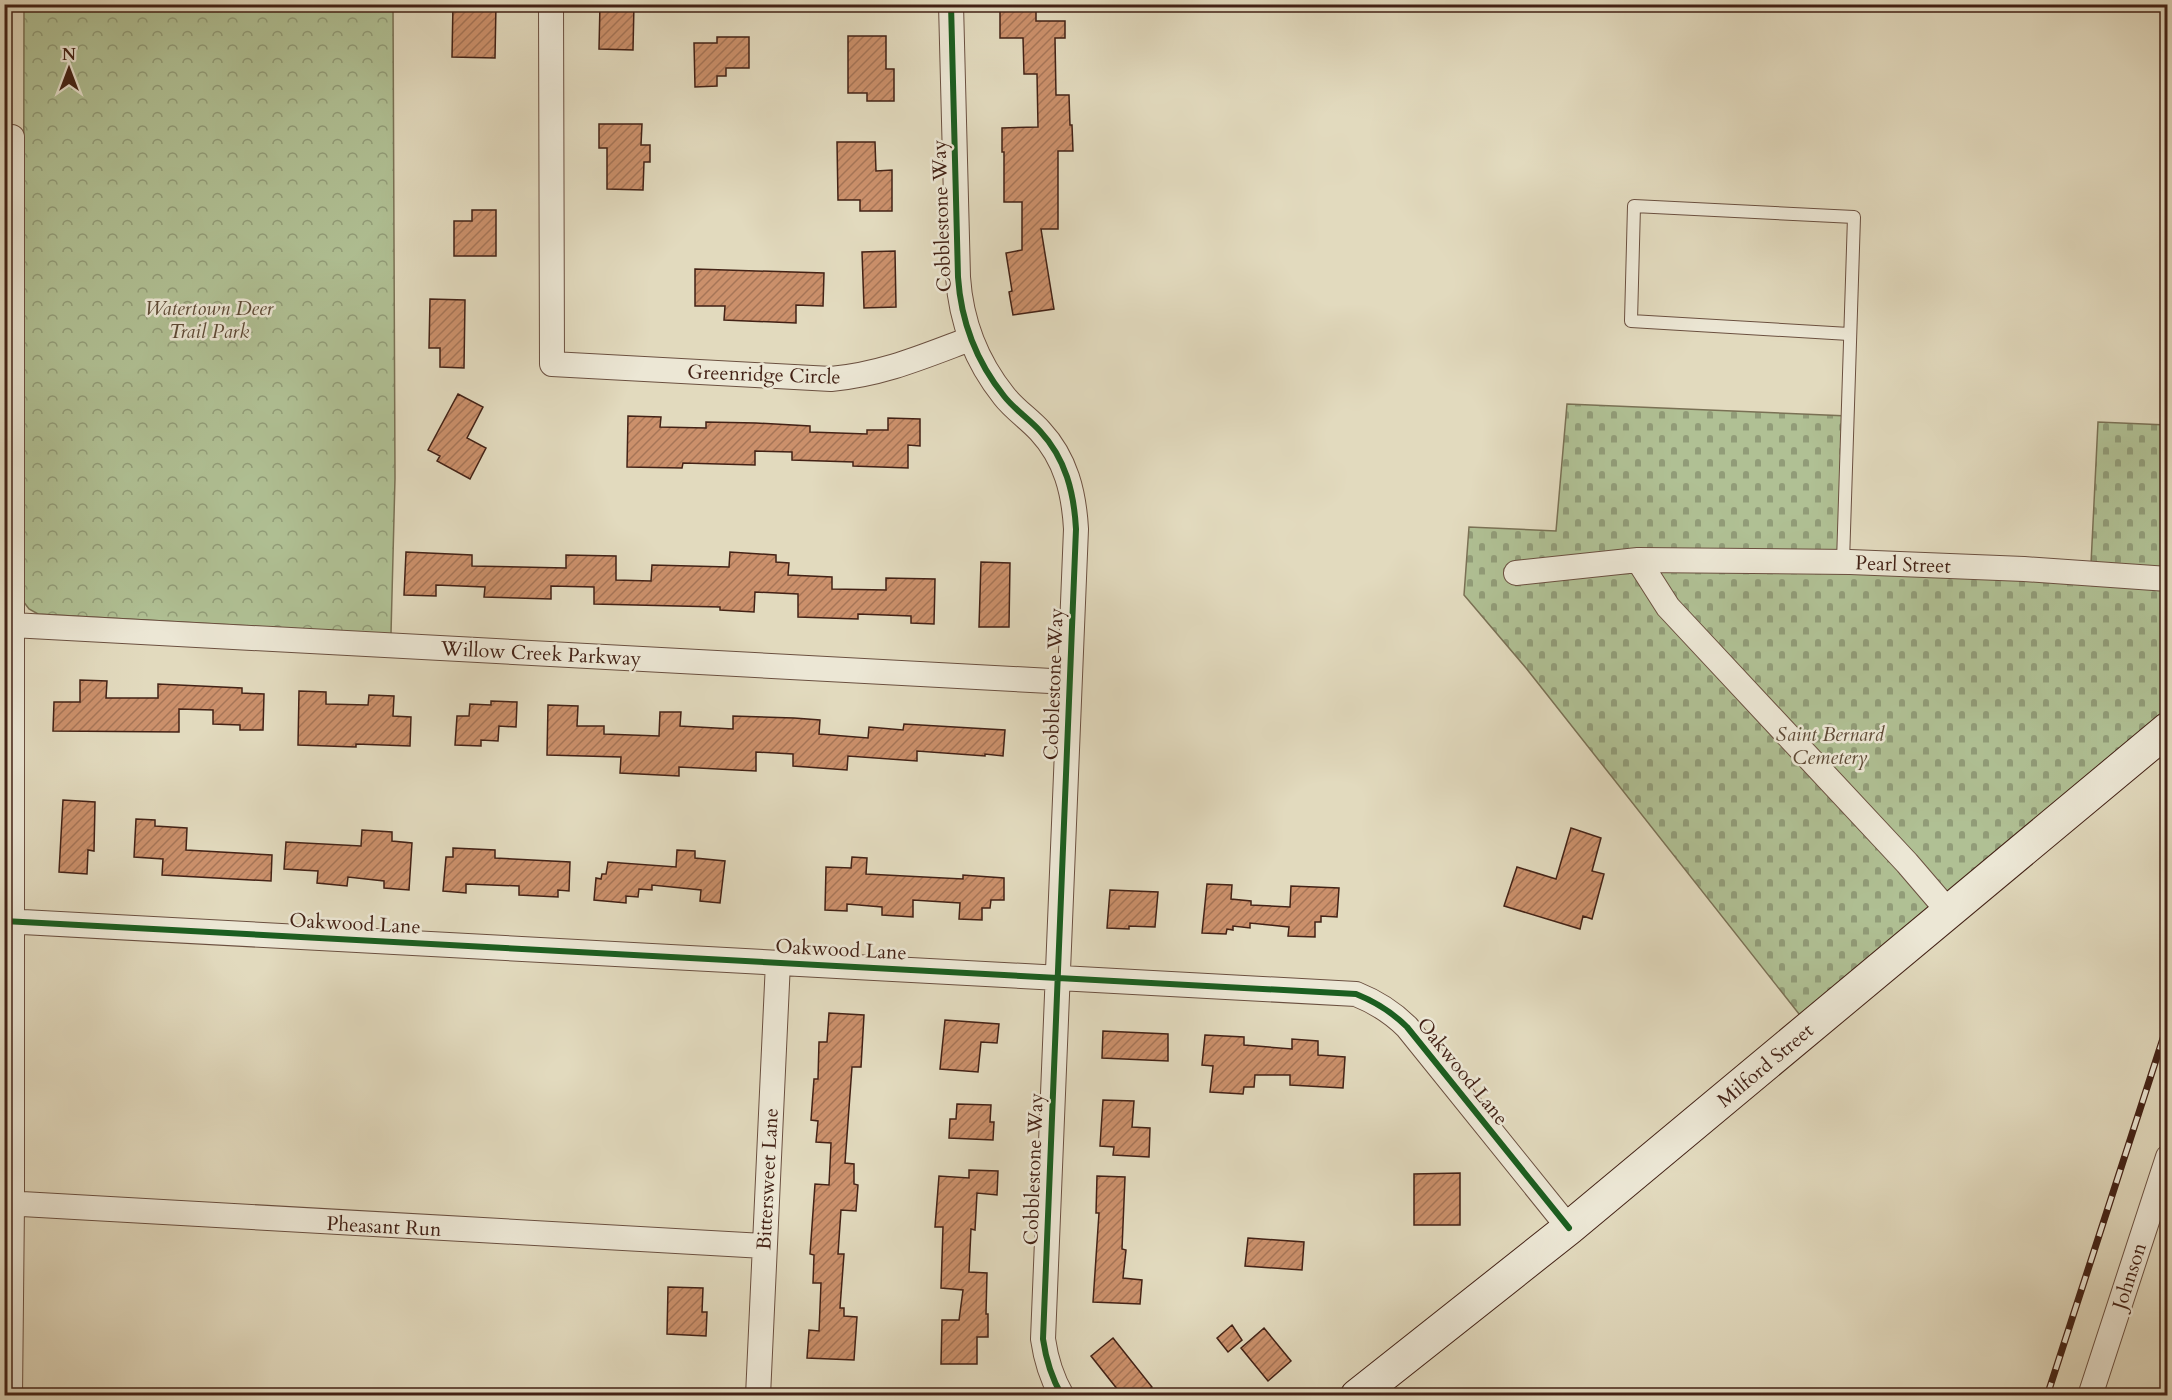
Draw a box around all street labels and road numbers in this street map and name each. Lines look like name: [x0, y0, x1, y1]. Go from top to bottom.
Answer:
street label: Cobblestone Way: [925, 139, 958, 293]
street label: Greenridge Circle: [687, 358, 841, 391]
street label: Pearl Street: [1855, 549, 1952, 580]
street label: Cobblestone Way: [1037, 607, 1070, 761]
street label: Willow Creek Parkway: [439, 635, 642, 672]
street label: Oakwood Lane: [289, 907, 421, 940]
street label: Oakwood Lane: [775, 933, 907, 966]
street label: Oakwood Lane: [1411, 1012, 1514, 1131]
street label: Milford Street: [1711, 1017, 1820, 1114]
street label: Cobblestone Way: [1017, 1092, 1050, 1246]
street label: Bittersweet Lane: [750, 1107, 785, 1251]
street label: Pheasant Run: [326, 1210, 443, 1243]
street label: Johnson: [2105, 1239, 2153, 1316]

